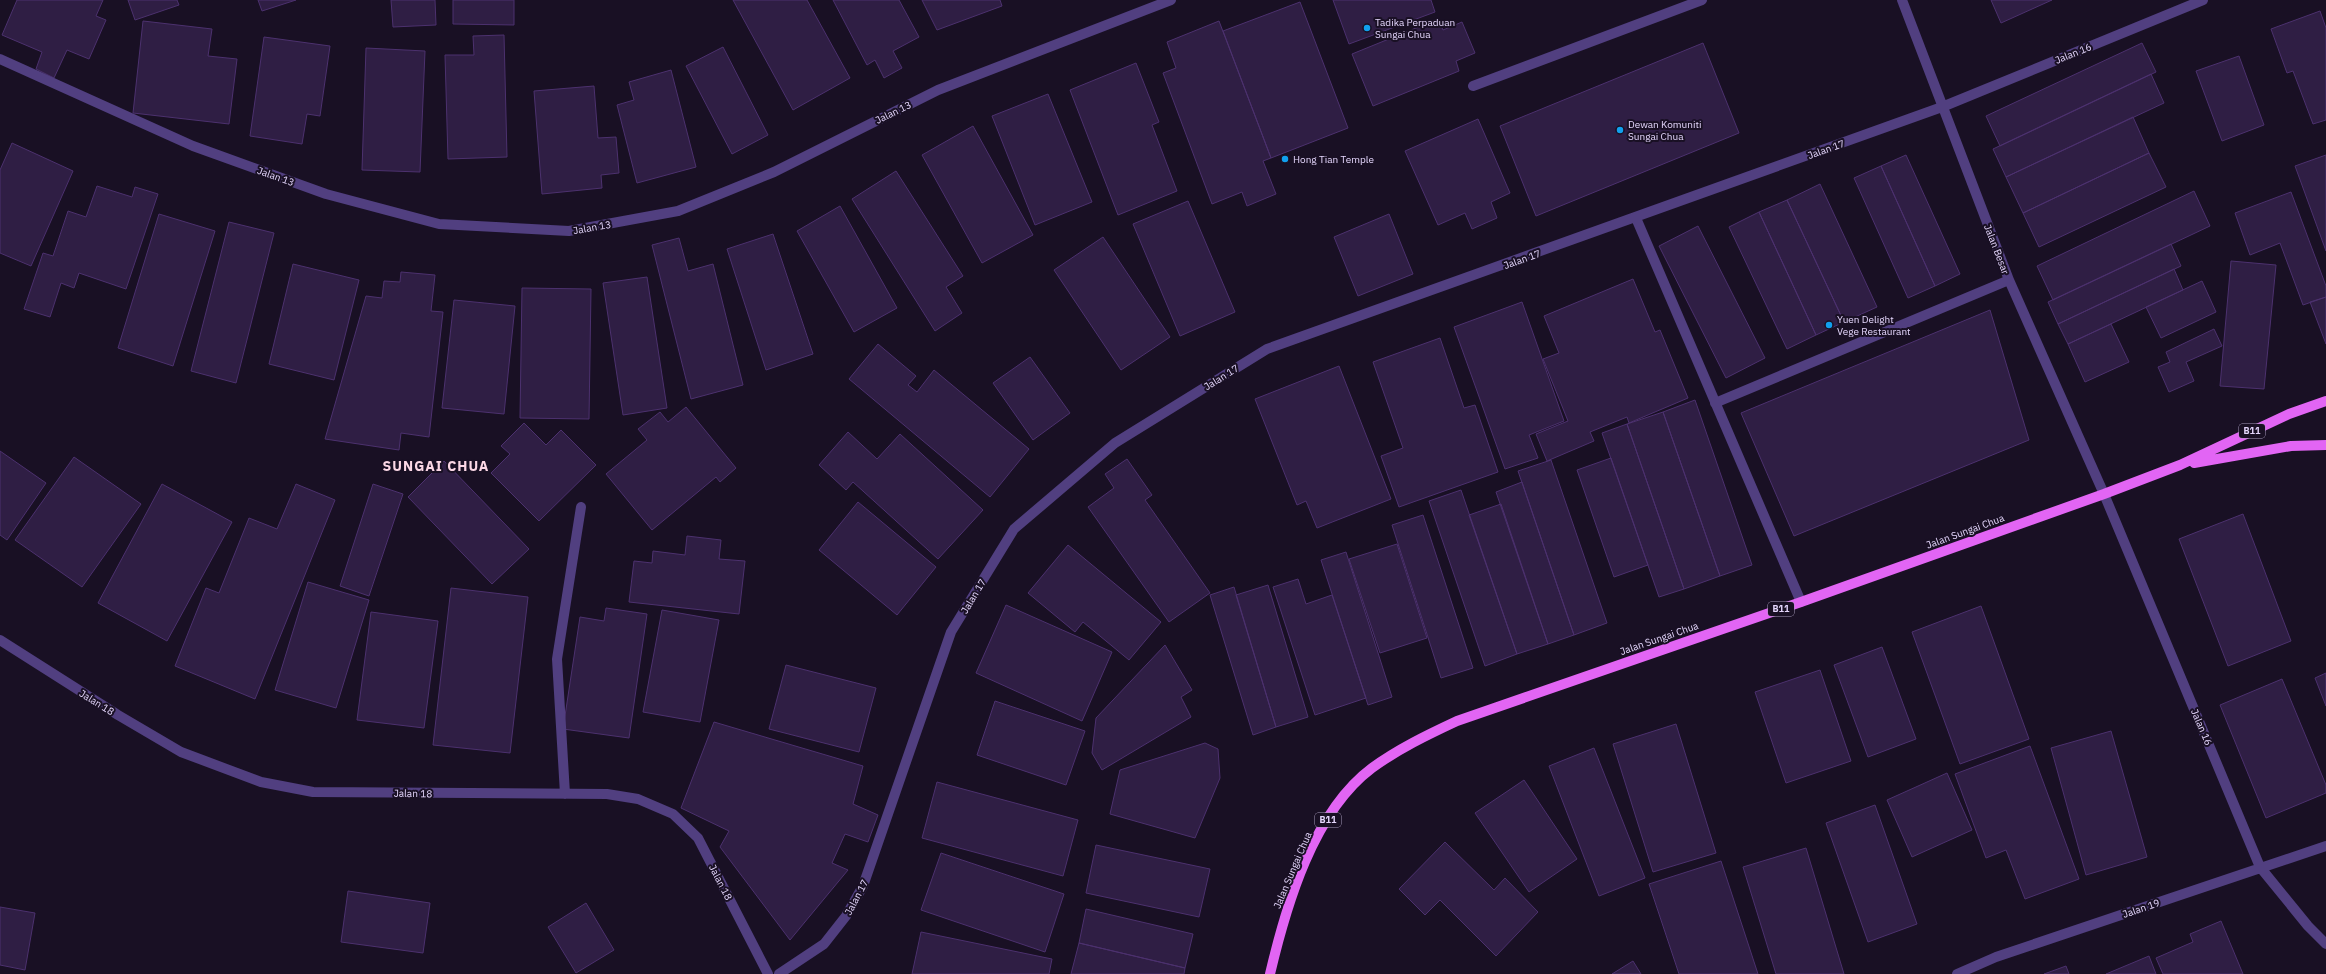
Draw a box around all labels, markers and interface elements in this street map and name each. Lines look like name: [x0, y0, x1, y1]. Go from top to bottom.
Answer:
place label: Tadika Perpaduan Sungai Chua: [1375, 16, 1455, 41]
marker: Tadika Perpaduan Sungai Chua: [1362, 23, 1372, 33]
street label: Jalan 16: [2053, 40, 2093, 67]
street label: Jalan 13: [873, 98, 913, 127]
place label: Dewan Komuniti Sungai Chua: [1628, 118, 1701, 143]
marker: Dewan Komuniti Sungai Chua: [1615, 125, 1625, 135]
street label: Jalan 17: [1806, 137, 1847, 162]
place label: Hong Tian Temple: [1293, 153, 1374, 166]
marker: Hong Tian Temple: [1280, 154, 1290, 164]
street label: Jalan 13: [255, 164, 296, 189]
street label: Jalan 13: [572, 218, 612, 237]
street label: Jalan Besar: [1981, 222, 2012, 276]
street label: Jalan 17: [1502, 247, 1543, 272]
place label: Yuen Delight Vege Restaurant: [1837, 313, 1911, 338]
marker: Yuen Delight Vege Restaurant: [1824, 320, 1834, 330]
street label: Jalan 17: [1201, 362, 1241, 393]
road number: B11: [2239, 424, 2265, 438]
district label: SUNGAI CHUA: [383, 457, 489, 475]
street label: Jalan Sungai Chua: [1924, 511, 2007, 552]
street label: Jalan 17: [958, 576, 989, 616]
road number: B11: [1768, 602, 1794, 616]
street label: Jalan Sungai Chua: [1618, 619, 1701, 658]
street label: Jalan 18: [77, 687, 117, 718]
street label: Jalan 16: [2188, 707, 2215, 747]
street label: Jalan 18: [394, 787, 432, 800]
road number: B11: [1315, 813, 1341, 827]
street label: Jalan Sungai Chua: [1270, 829, 1315, 911]
street label: Jalan 18: [706, 862, 735, 902]
street label: Jalan 17: [842, 877, 871, 917]
street label: Jalan 19: [2121, 896, 2162, 921]

